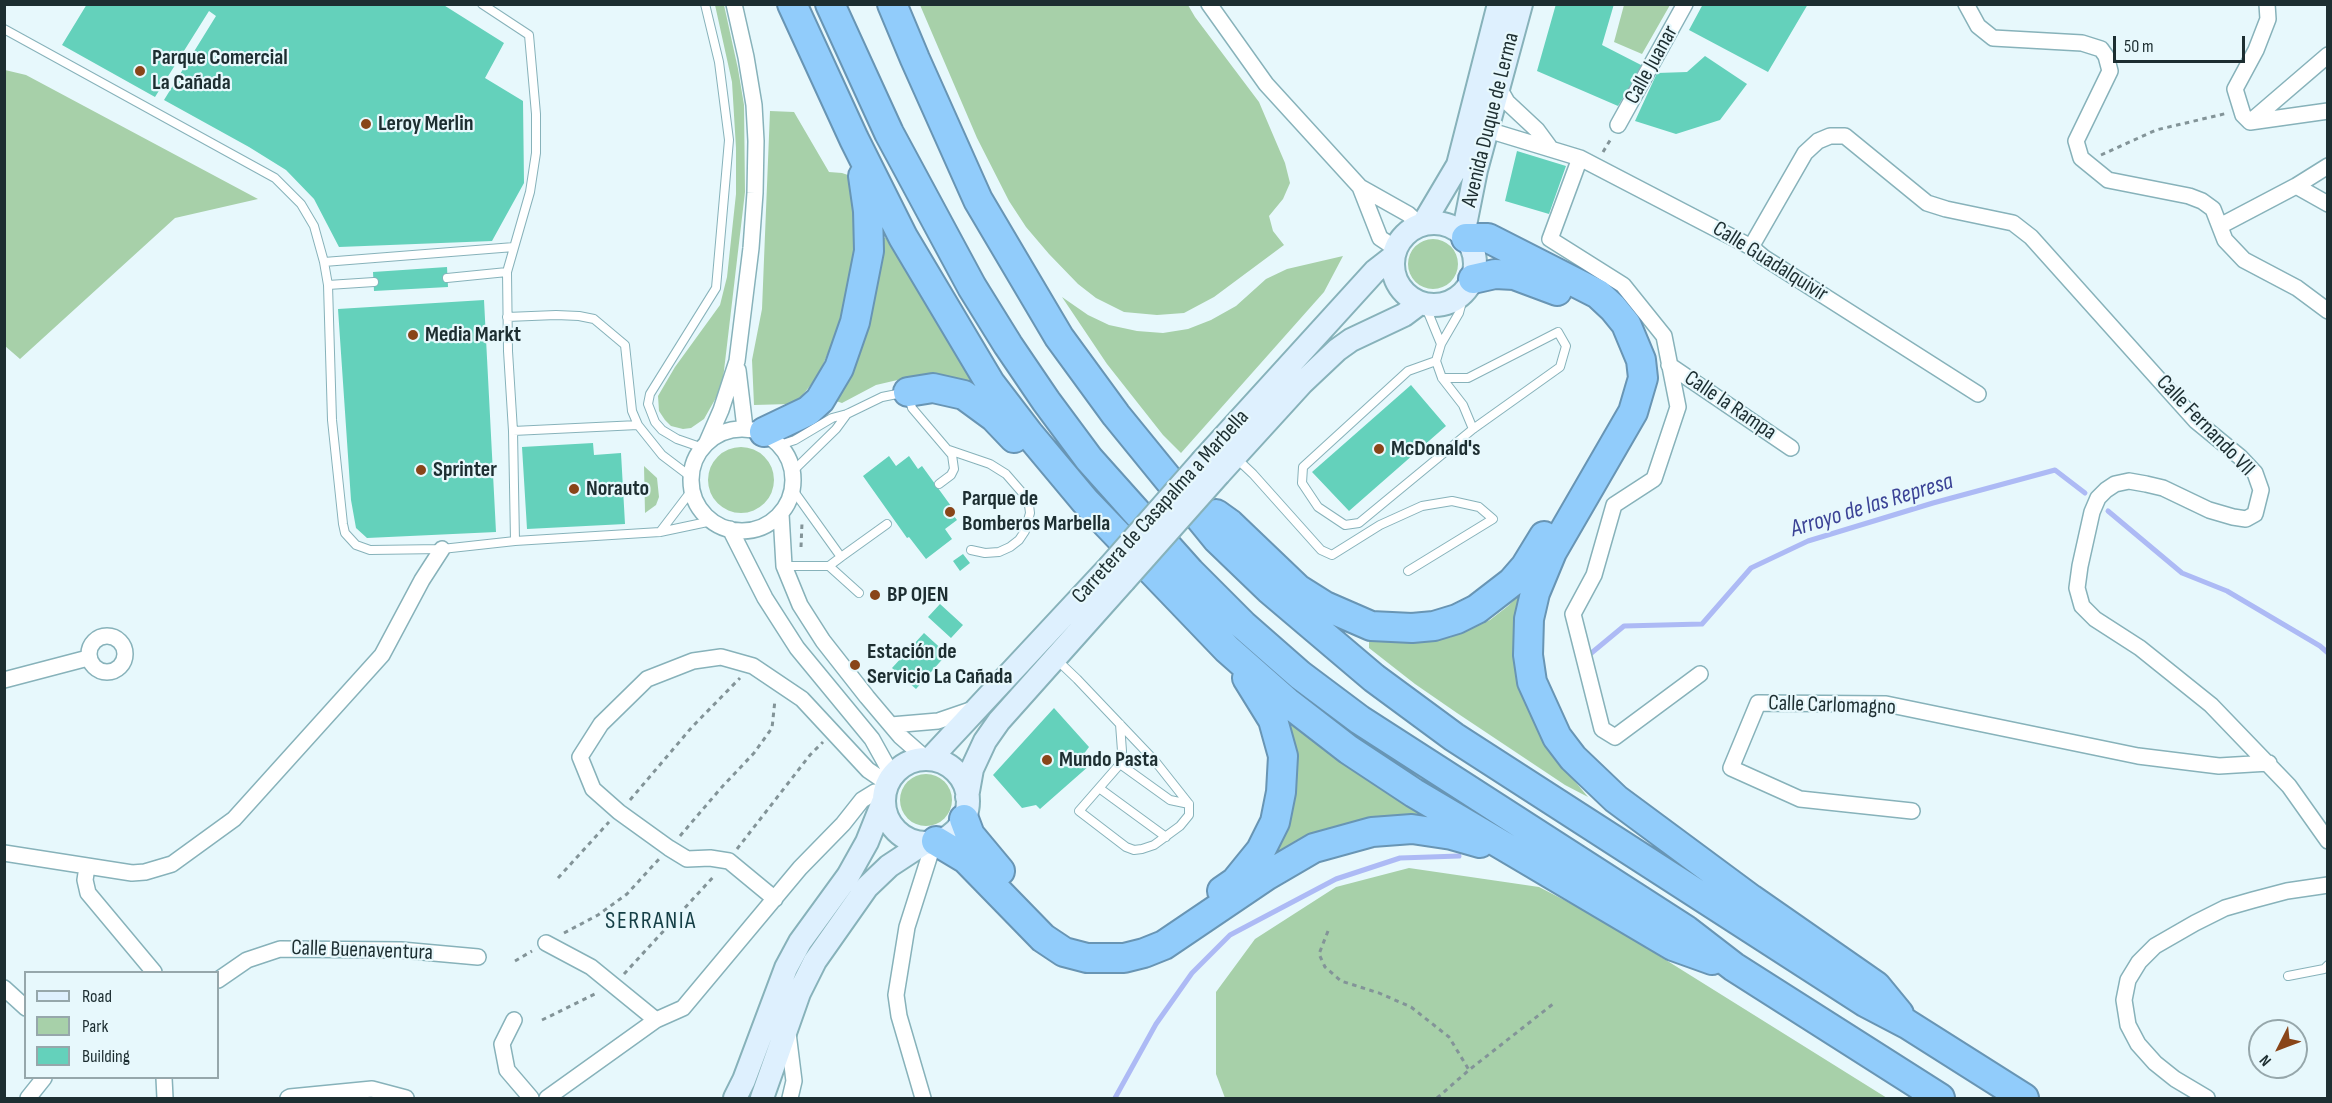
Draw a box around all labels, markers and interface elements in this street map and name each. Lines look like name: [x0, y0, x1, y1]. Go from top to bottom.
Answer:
street label: Calle Juanar: [1620, 21, 1684, 109]
scale bar: [2116, 24, 2248, 62]
street label: Avenida Duque de Lerma: [1457, 30, 1525, 210]
text: 50 m: [2124, 36, 2154, 57]
place label: Parque Comercial La Cañada: [152, 45, 288, 96]
marker: Parque Comercial La Cañada: [133, 64, 147, 78]
place label: Leroy Merlin: [378, 111, 474, 137]
marker: Leroy Merlin: [359, 117, 373, 131]
street label: Calle Guadalquivir: [1707, 216, 1833, 308]
place label: Media Markt: [425, 322, 521, 348]
marker: Media Markt: [406, 328, 420, 342]
street label: Calle la Rampa: [1679, 366, 1781, 446]
street label: Calle Fernando VII: [2150, 370, 2260, 482]
street label: Carretera de Casapalma a Marbella: [1067, 405, 1255, 609]
place label: McDonald's: [1391, 436, 1480, 462]
marker: McDonald's: [1372, 442, 1386, 456]
place label: Sprinter: [433, 457, 497, 483]
marker: Sprinter: [414, 463, 428, 477]
water label: Arroyo de las Represa: [1787, 468, 1957, 544]
place label: Norauto: [586, 476, 649, 502]
marker: Norauto: [567, 482, 581, 496]
place label: Parque de Bomberos Marbella: [962, 486, 1110, 538]
marker: Parque de Bomberos Marbella: [943, 505, 957, 519]
place label: BP OJEN: [887, 582, 948, 608]
marker: BP OJEN: [868, 588, 882, 602]
place label: Estación de Servicio La Cañada: [867, 639, 1012, 690]
marker: Estación de Servicio La Cañada: [848, 658, 862, 672]
street label: Calle Carlomagno: [1768, 691, 1896, 721]
place label: Mundo Pasta: [1059, 747, 1158, 773]
marker: Mundo Pasta: [1040, 753, 1054, 767]
district label: SERRANIA: [605, 908, 697, 936]
street label: Calle Buenaventura: [291, 935, 433, 967]
legend: [24, 971, 219, 1079]
text: Road: [82, 986, 112, 1007]
text: Park: [82, 1016, 108, 1037]
north arrow: [2248, 1019, 2308, 1079]
text: Building: [82, 1046, 130, 1067]
text: N: [2256, 1051, 2276, 1070]

